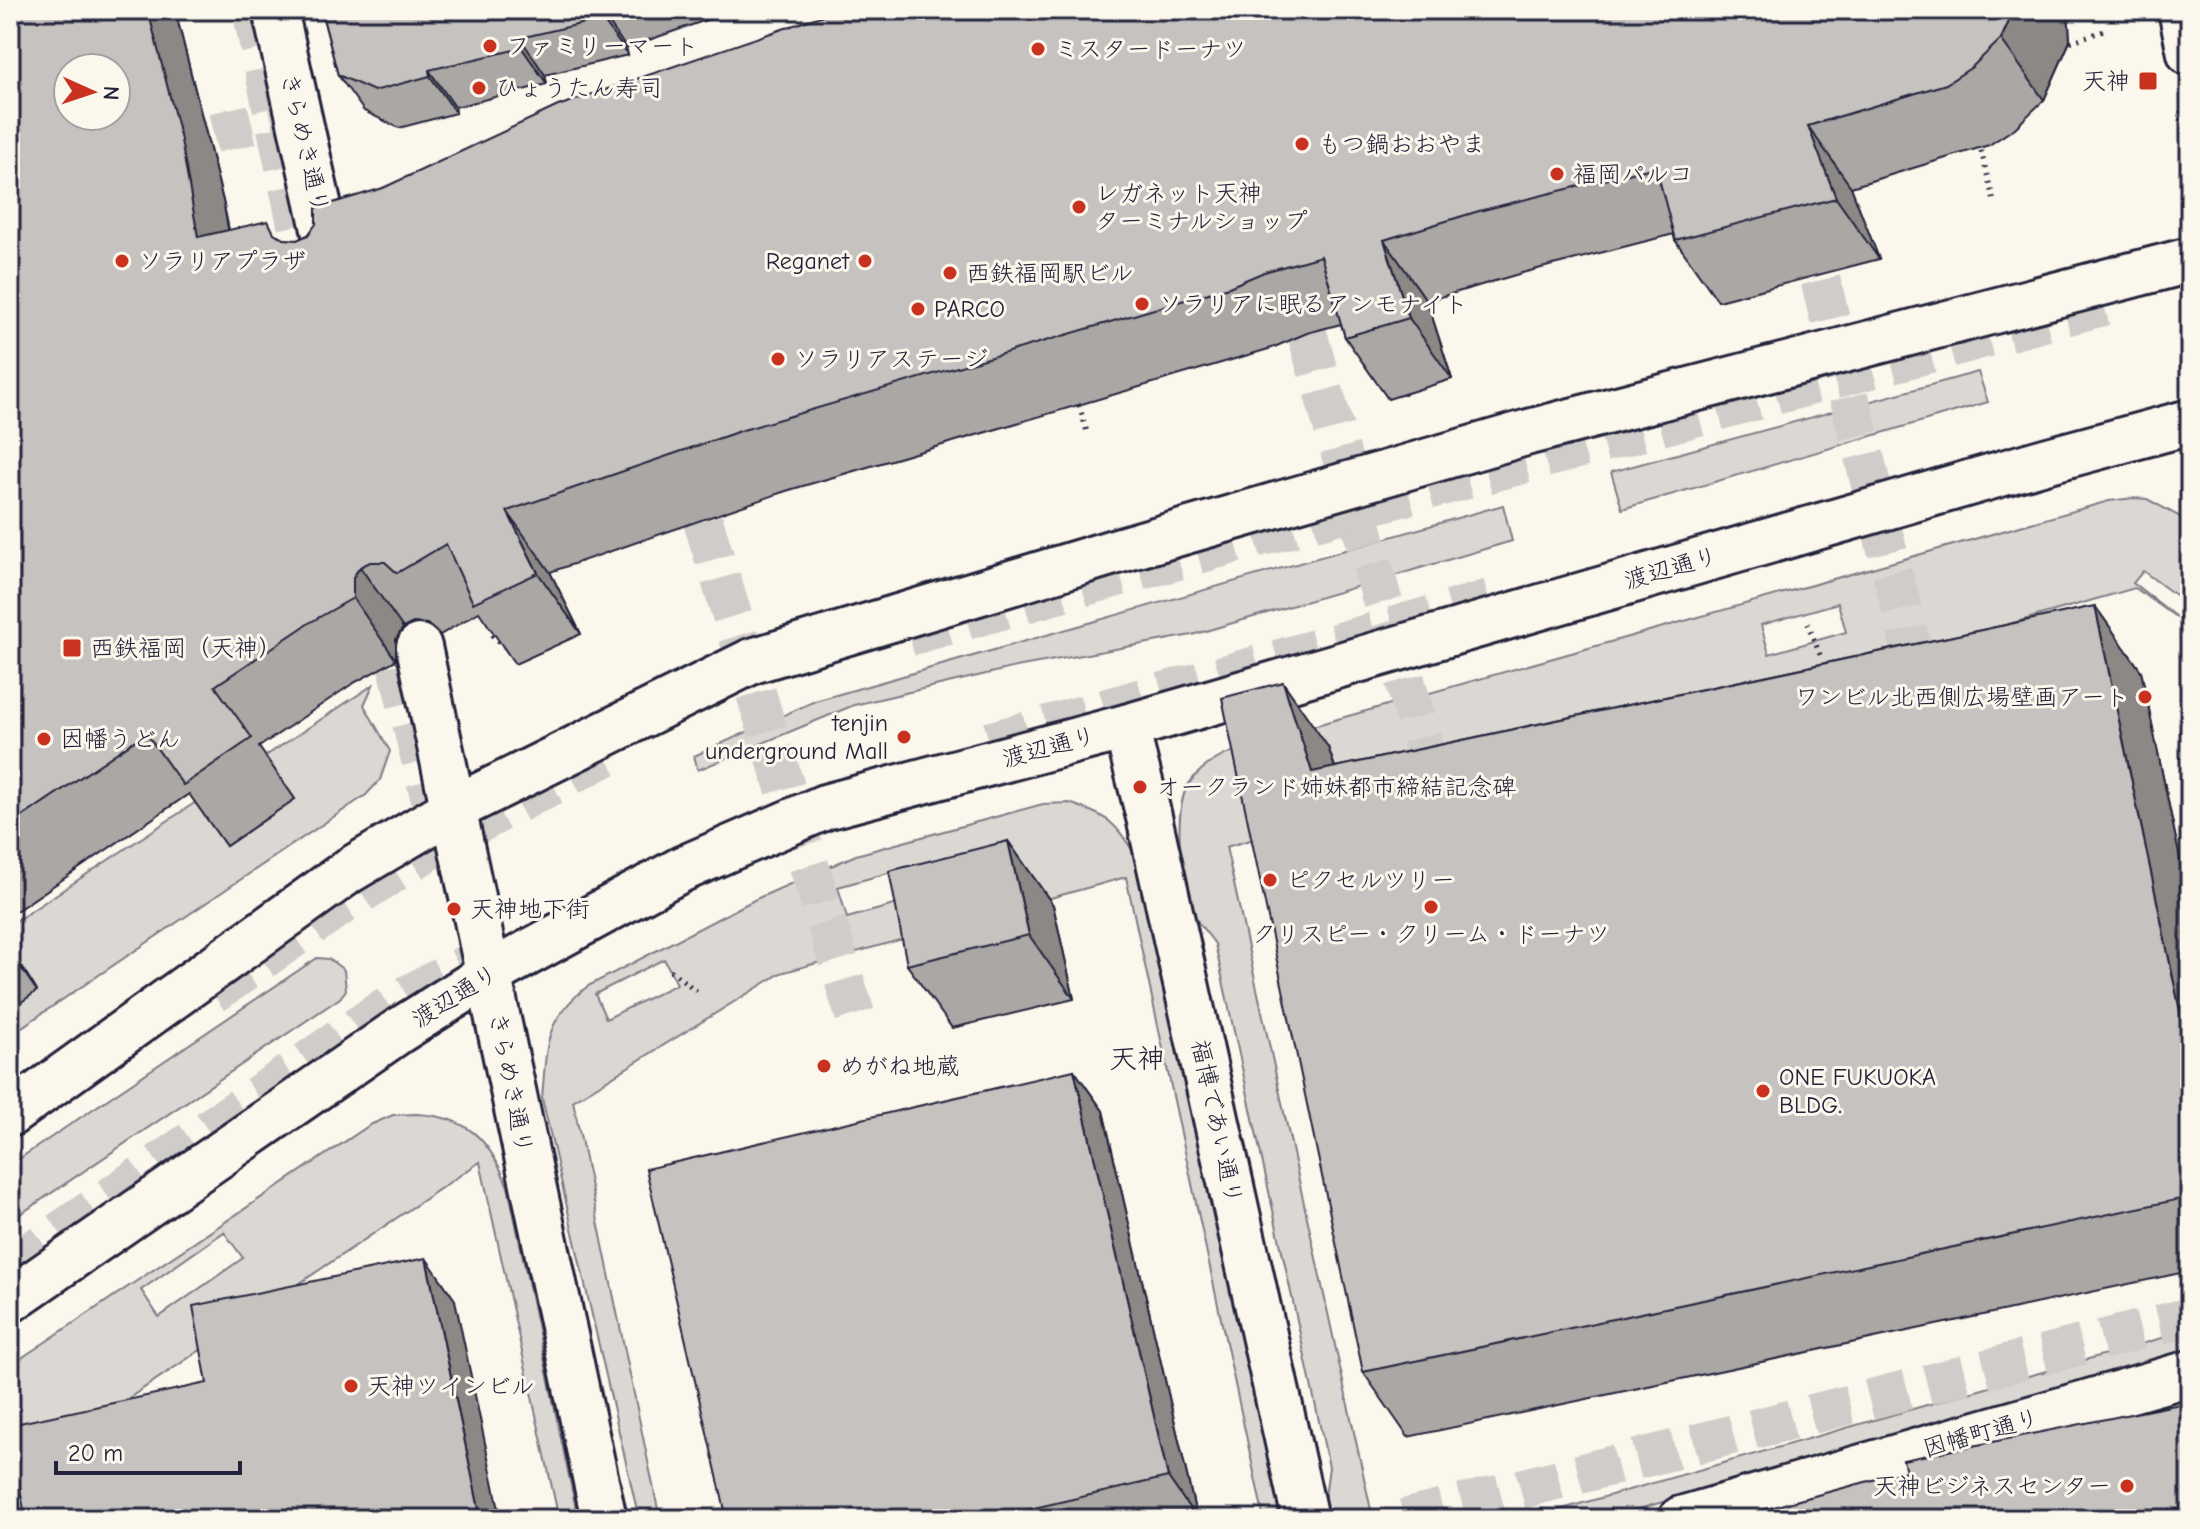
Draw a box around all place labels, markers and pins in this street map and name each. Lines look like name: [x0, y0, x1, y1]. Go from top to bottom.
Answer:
place label: ファミリーマート: [506, 32, 698, 60]
place label: ミスタードーナツ: [1054, 35, 1246, 63]
marker: ファミリーマート: [481, 37, 499, 55]
marker: ミスタードーナツ: [1029, 40, 1047, 58]
place label: 天神: [2082, 67, 2130, 95]
marker: 天神: [2137, 70, 2159, 92]
place label: ひょうたん寿司: [495, 74, 663, 102]
marker: ひょうたん寿司: [470, 79, 488, 97]
place label: もつ鍋おおやま: [1318, 130, 1486, 158]
marker: もつ鍋おおやま: [1293, 135, 1311, 153]
place label: 福岡パルコ: [1573, 160, 1693, 188]
marker: 福岡パルコ: [1548, 165, 1566, 183]
place label: レガネット天神 ターミナルショップ: [1095, 179, 1308, 235]
marker: レガネット天神 ターミナルショップ: [1070, 198, 1088, 216]
place label: ソラリアプラザ: [138, 247, 306, 275]
place label: Reganet: [766, 247, 850, 275]
marker: ソラリアプラザ: [113, 252, 131, 270]
marker: Reganet: [856, 252, 874, 270]
place label: 西鉄福岡駅ビル: [966, 259, 1134, 287]
marker: 西鉄福岡駅ビル: [941, 264, 959, 282]
place label: ソラリアに眠るアンモナイト: [1158, 290, 1468, 318]
place label: PARCO: [934, 295, 1005, 323]
marker: ソラリアに眠るアンモナイト: [1133, 295, 1151, 313]
marker: PARCO: [909, 300, 927, 318]
place label: ソラリアステージ: [794, 345, 988, 373]
marker: ソラリアステージ: [769, 350, 787, 368]
place label: 西鉄福岡（天神）: [90, 634, 282, 662]
marker: 西鉄福岡（天神）: [61, 637, 83, 659]
place label: ワンビル北西側広場壁画アート: [1794, 683, 2129, 711]
marker: ワンビル北西側広場壁画アート: [2136, 688, 2154, 706]
place label: tenjin underground Mall: [705, 709, 888, 765]
place label: 因幡うどん: [60, 725, 180, 753]
marker: tenjin underground Mall: [895, 728, 913, 746]
marker: 因幡うどん: [35, 730, 53, 748]
place label: オークランド姉妹都市締結記念碑: [1156, 773, 1516, 801]
marker: オークランド姉妹都市締結記念碑: [1131, 778, 1149, 796]
place label: ピクセルツリー: [1286, 866, 1455, 894]
marker: ピクセルツリー: [1261, 871, 1279, 889]
place label: 天神地下街: [470, 895, 590, 923]
marker: クリスピー・クリーム・ドーナツ: [1422, 898, 1440, 916]
marker: 天神地下街: [445, 900, 463, 918]
place label: クリスピー・クリーム・ドーナツ: [1252, 920, 1610, 948]
place label: めがね地蔵: [840, 1052, 960, 1080]
marker: めがね地蔵: [815, 1057, 833, 1075]
place label: ONE FUKUOKA BLDG.: [1779, 1063, 1936, 1119]
marker: ONE FUKUOKA BLDG.: [1754, 1082, 1772, 1100]
place label: 天神ツインビル: [367, 1372, 535, 1400]
marker: 天神ツインビル: [342, 1377, 360, 1395]
place label: 天神ビジネスセンター: [1873, 1472, 2111, 1500]
marker: 天神ビジネスセンター: [2118, 1477, 2136, 1495]

